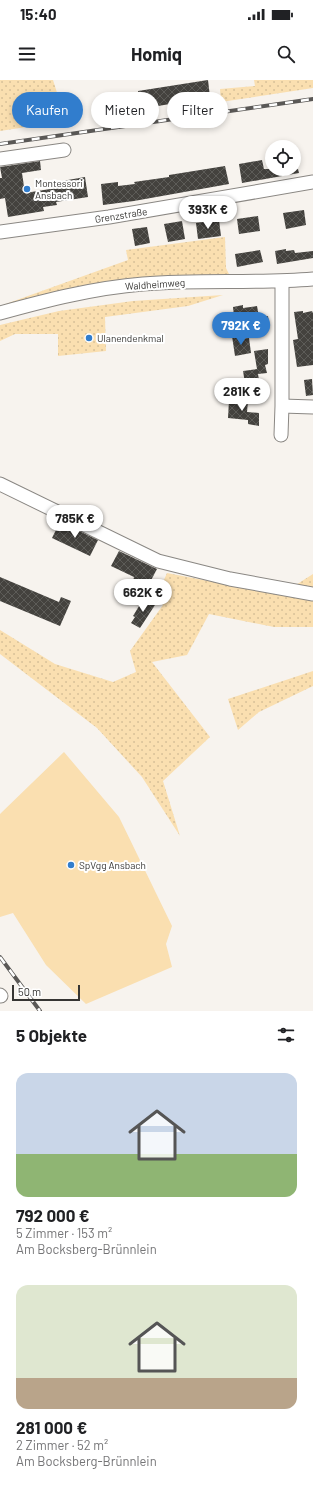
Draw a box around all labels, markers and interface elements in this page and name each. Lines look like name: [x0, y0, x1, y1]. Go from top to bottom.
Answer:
text: 15:40: [20, 5, 56, 23]
icon: menu: [16, 43, 38, 65]
text: Homiq: [131, 43, 182, 65]
icon: search: [275, 43, 297, 65]
chip: Kaufen: [12, 92, 83, 128]
chip: Mieten: [91, 92, 159, 128]
chip: Filter: [167, 92, 228, 128]
map controls: [265, 140, 301, 176]
button: locate: [265, 140, 301, 176]
place label: Montessori Ansbach: [35, 177, 83, 201]
marker: Montessori Ansbach: [22, 184, 32, 194]
pin: 393K €: [175, 196, 241, 230]
text: 393K €: [188, 201, 228, 217]
street label: Grenzstraße: [94, 205, 148, 225]
street label: Waldheimweg: [125, 276, 185, 292]
pin: 792K €: [208, 312, 274, 346]
text: 792K €: [221, 317, 261, 333]
place label: Ulanendenkmal: [97, 332, 164, 344]
marker: Ulanendenkmal: [84, 333, 94, 343]
pin: 281K €: [209, 378, 275, 412]
text: 281K €: [223, 383, 261, 399]
pin: 785K €: [42, 505, 108, 539]
text: 785K €: [55, 510, 95, 526]
pin: 662K €: [110, 579, 176, 613]
text: 662K €: [123, 584, 163, 600]
place label: SpVgg Ansbach: [79, 859, 146, 871]
marker: SpVgg Ansbach: [66, 860, 76, 870]
scale bar: [12, 983, 80, 1002]
text: 50 m: [18, 985, 41, 998]
icon: filters: [275, 1024, 297, 1046]
text: 5 Objekte: [16, 1025, 87, 1045]
icon: home: [121, 1099, 193, 1171]
text: 792 000 €: [16, 1205, 90, 1225]
text: 5 Zimmer · 153 m²: [16, 1225, 112, 1241]
text: Am Bocksberg-Brünnlein: [16, 1241, 157, 1257]
icon: home: [121, 1311, 193, 1383]
text: 281 000 €: [16, 1417, 87, 1437]
text: 2 Zimmer · 52 m²: [16, 1437, 108, 1453]
text: Am Bocksberg-Brünnlein: [16, 1453, 157, 1469]

